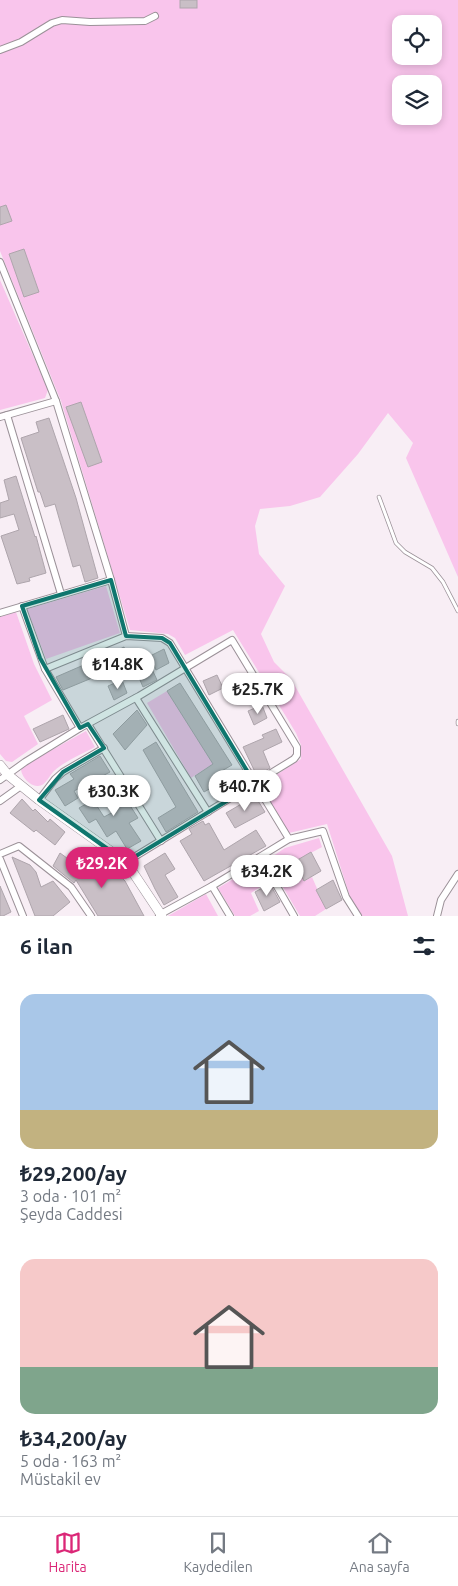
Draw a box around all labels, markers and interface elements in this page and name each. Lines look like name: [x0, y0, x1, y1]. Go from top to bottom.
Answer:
map controls: [392, 15, 442, 125]
button: locate: [392, 15, 442, 65]
button: layers: [392, 75, 442, 125]
pin: ₺14.8K: [77, 648, 159, 690]
text: ₺14.8K: [93, 655, 143, 673]
pin: ₺25.7K: [217, 672, 299, 715]
text: ₺25.7K: [233, 680, 283, 698]
pin: ₺40.7K: [204, 770, 286, 812]
pin: ₺30.3K: [73, 774, 155, 817]
text: ₺40.7K: [220, 777, 270, 795]
text: ₺30.3K: [89, 782, 139, 800]
pin: ₺29.2K: [61, 846, 143, 889]
text: ₺29.2K: [77, 854, 127, 872]
pin: ₺34.2K: [226, 854, 308, 897]
text: ₺34.2K: [242, 862, 292, 880]
icon: filters: [410, 932, 438, 960]
text: 6 ilan: [20, 934, 73, 958]
icon: home: [184, 1027, 274, 1117]
text: ₺29,200/ay: [20, 1161, 127, 1185]
text: 3 oda · 101 m²: [20, 1187, 121, 1205]
text: Şeyda Caddesi: [20, 1205, 123, 1223]
icon: home: [184, 1292, 274, 1382]
text: ₺34,200/ay: [20, 1426, 127, 1450]
text: 5 oda · 163 m²: [20, 1452, 121, 1470]
text: Müstakil ev: [20, 1470, 101, 1488]
tab: Harita: [48, 1529, 87, 1575]
tab: Kaydedilen: [183, 1529, 253, 1575]
tab: Ana sayfa: [350, 1529, 410, 1575]

